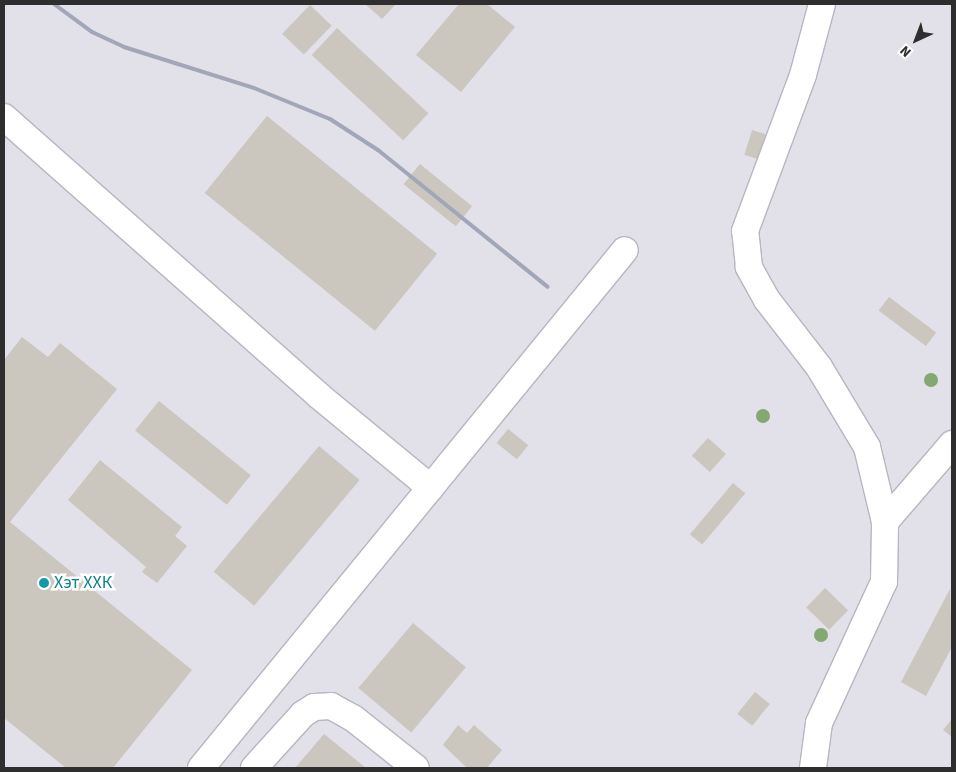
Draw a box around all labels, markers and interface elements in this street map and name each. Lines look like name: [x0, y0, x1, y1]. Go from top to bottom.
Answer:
north arrow: [891, 15, 941, 65]
text: N: [896, 40, 916, 61]
place label: Хэт ХХК: [54, 572, 112, 594]
marker: Хэт ХХК: [38, 577, 50, 589]

